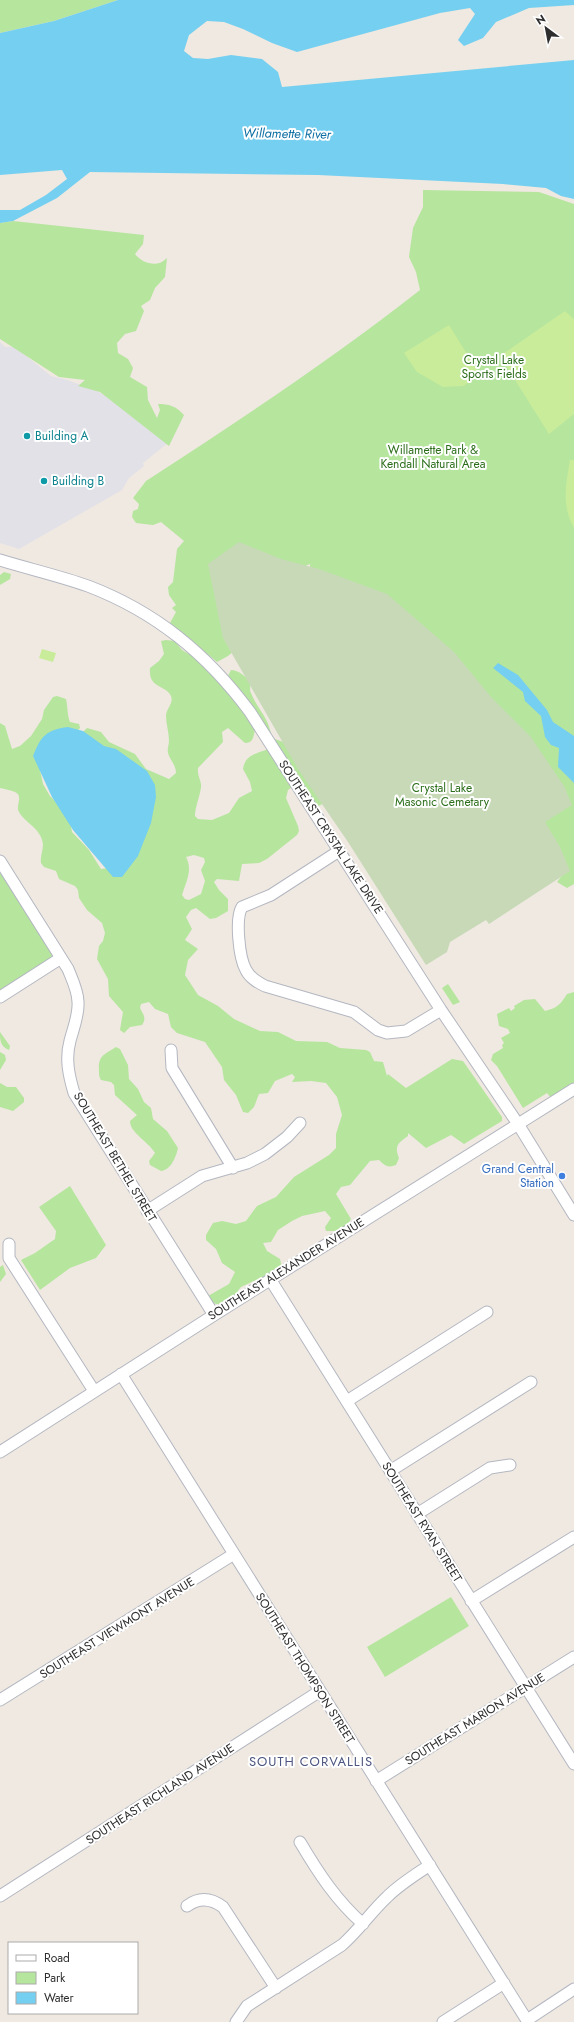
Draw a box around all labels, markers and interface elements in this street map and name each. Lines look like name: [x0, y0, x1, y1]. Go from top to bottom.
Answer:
north arrow: [526, 8, 566, 48]
text: N: [533, 10, 549, 29]
water label: Willamette River: [243, 123, 332, 144]
park label: Crystal Lake Sports Fields: [461, 351, 527, 383]
place label: Building A: [35, 427, 89, 445]
marker: Building A: [22, 431, 32, 441]
park label: Willamette Park & Kendall Natural Area: [381, 441, 486, 473]
place label: Building B: [52, 472, 105, 490]
marker: Building B: [39, 476, 49, 486]
street label: SOUTHEAST CRYSTAL LAKE DRIVE: [274, 756, 388, 918]
park label: Crystal Lake Masonic Cemetary: [395, 779, 490, 811]
street label: SOUTHEAST BETHEL STREET: [69, 1089, 161, 1226]
place label: Grand Central Station: [482, 1160, 554, 1192]
marker: Grand Central Station: [557, 1171, 567, 1181]
street label: SOUTHEAST ALEXANDER AVENUE: [204, 1213, 368, 1325]
street label: SOUTHEAST RYAN STREET: [378, 1458, 467, 1586]
street label: SOUTHEAST VIEWMONT AVENUE: [36, 1573, 198, 1683]
street label: SOUTHEAST THOMPSON STREET: [251, 1589, 359, 1747]
street label: SOUTHEAST MARION AVENUE: [401, 1668, 549, 1770]
street label: SOUTHEAST RICHLAND AVENUE: [82, 1739, 238, 1849]
district label: SOUTH CORVALLIS: [249, 1752, 373, 1771]
legend: [8, 1942, 138, 2014]
text: Road: [44, 1949, 70, 1967]
text: Park: [44, 1969, 66, 1987]
text: Water: [44, 1989, 75, 2007]

